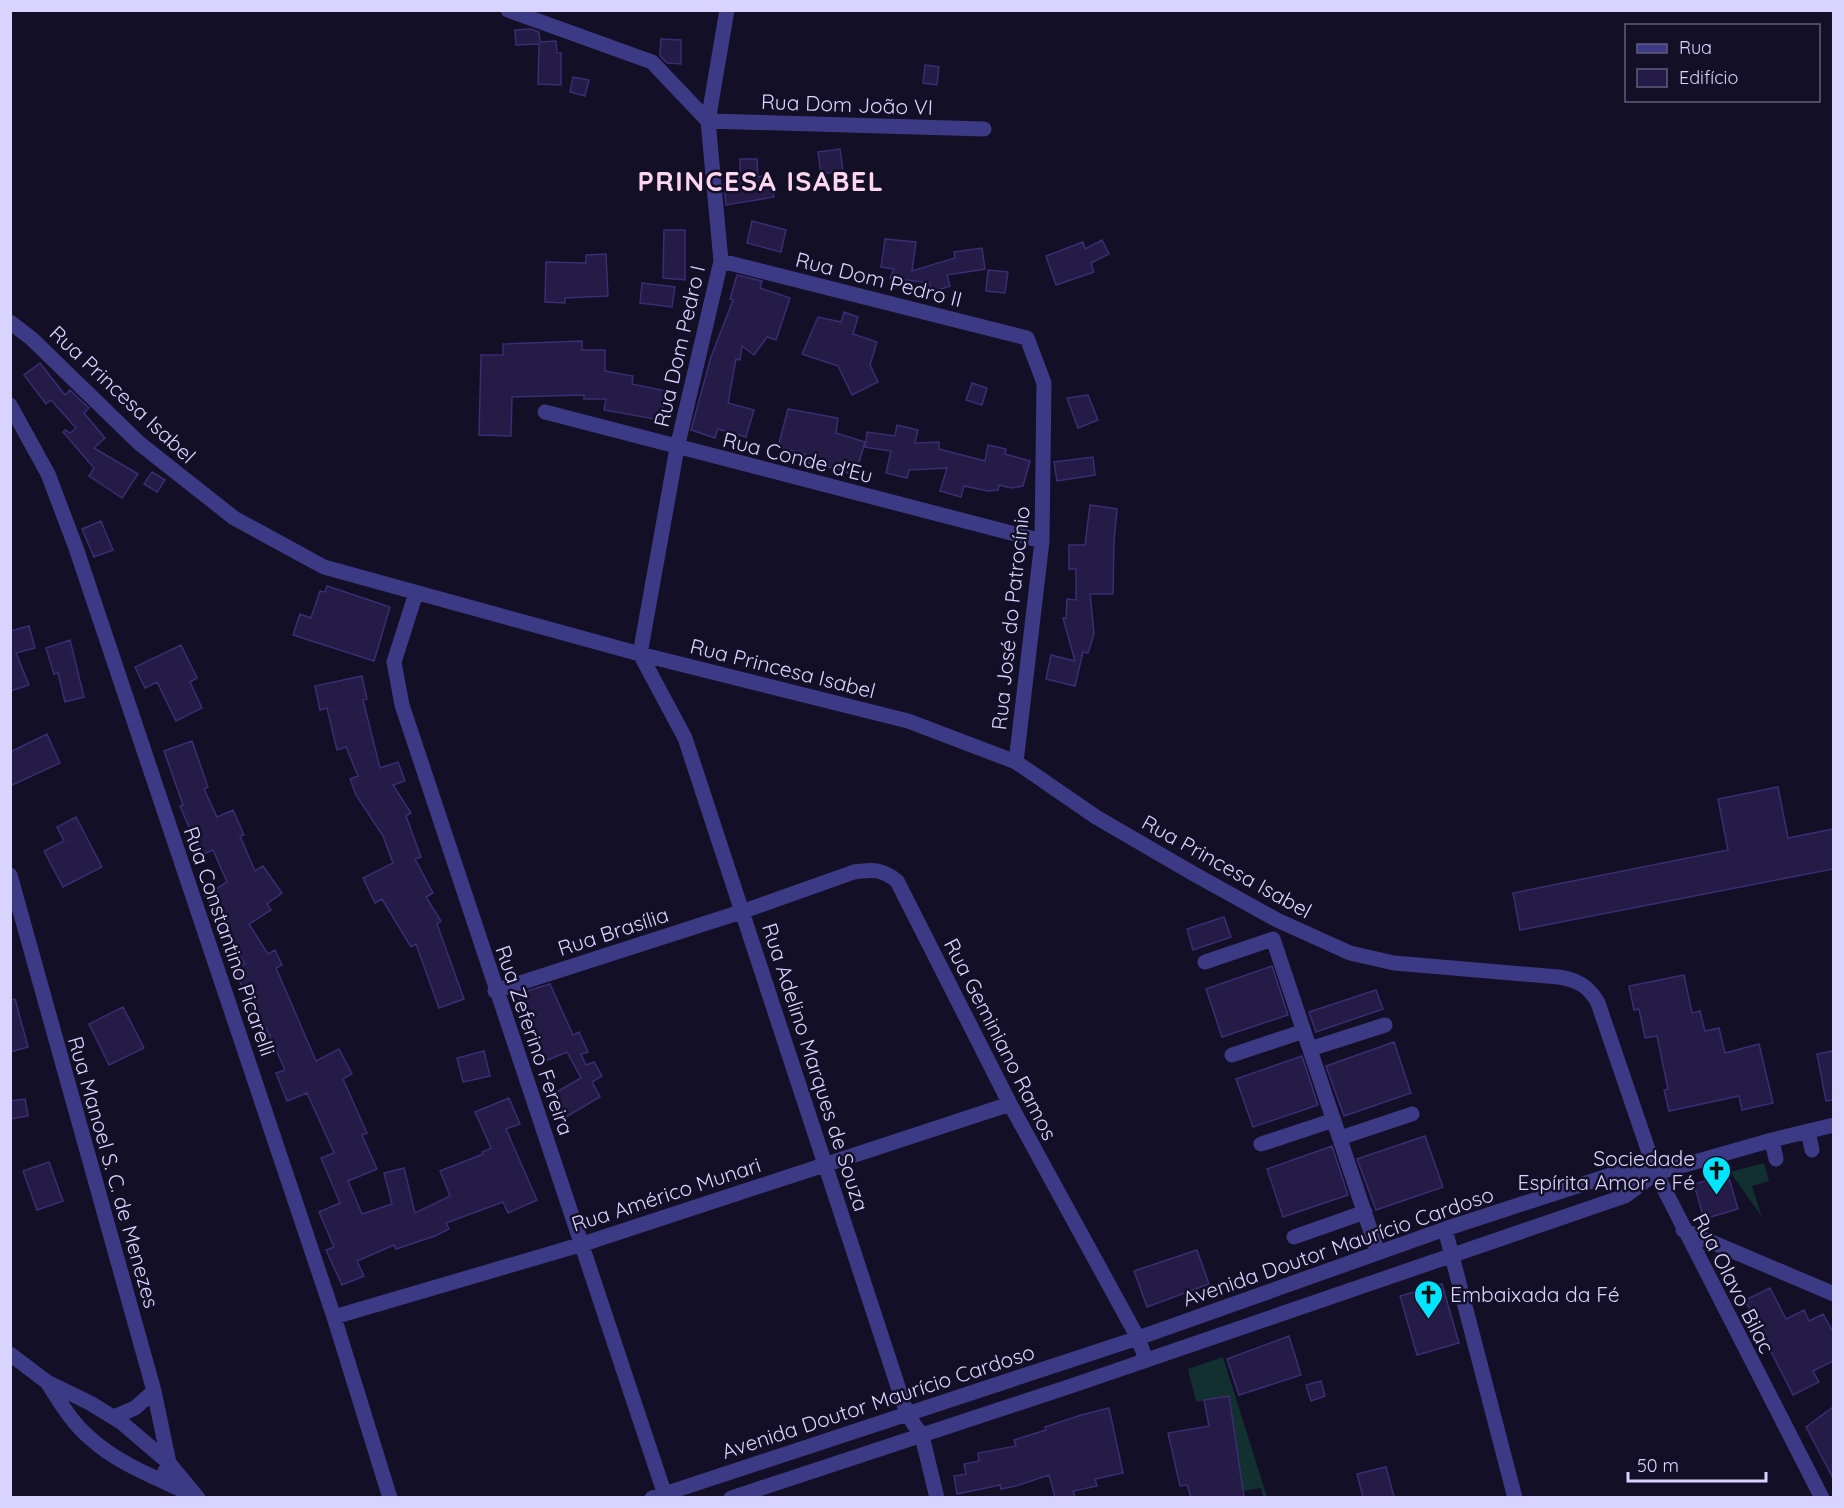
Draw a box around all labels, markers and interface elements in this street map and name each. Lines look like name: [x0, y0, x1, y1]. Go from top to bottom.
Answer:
legend: [1625, 24, 1820, 102]
text: Rua: [1679, 36, 1712, 59]
text: Edifício: [1679, 66, 1738, 89]
street label: Rua Dom João VI: [761, 88, 933, 120]
district label: PRINCESA ISABEL: [637, 164, 885, 198]
street label: Rua Dom Pedro II: [793, 246, 965, 312]
street label: Rua Dom Pedro I: [648, 263, 710, 429]
street label: Rua Princesa Isabel: [45, 320, 201, 468]
street label: Rua Conde d'Eu: [720, 426, 876, 488]
street label: Rua José do Patrocínio: [985, 505, 1035, 731]
street label: Rua Princesa Isabel: [688, 632, 878, 704]
street label: Rua Princesa Isabel: [1138, 809, 1316, 923]
street label: Rua Constantino Picarelli: [178, 823, 282, 1059]
street label: Rua Brasília: [554, 901, 672, 961]
street label: Rua Adelino Marques de Souza: [757, 920, 875, 1214]
street label: Rua Geminiano Ramos: [939, 934, 1063, 1144]
street label: Rua Zeferino Fereira: [490, 942, 580, 1138]
street label: Rua Manoel S. C. de Menezes: [63, 1033, 165, 1311]
place label: Sociedade Espírita Amor e Fé: [1518, 1145, 1695, 1195]
street label: Rua Américo Munari: [568, 1151, 764, 1237]
church icon: Sociedade Espírita Amor e Fé: [1700, 1154, 1732, 1196]
street label: Avenida Doutor Maurício Cardoso: [1179, 1180, 1497, 1312]
street label: Rua Olavo Bilac: [1688, 1209, 1781, 1357]
church icon: Embaixada da Fé: [1413, 1278, 1445, 1320]
place label: Embaixada da Fé: [1450, 1281, 1620, 1307]
street label: Avenida Doutor Maurício Cardoso: [718, 1338, 1038, 1464]
scale bar: [1628, 1445, 1766, 1483]
text: 50 m: [1637, 1454, 1679, 1477]

